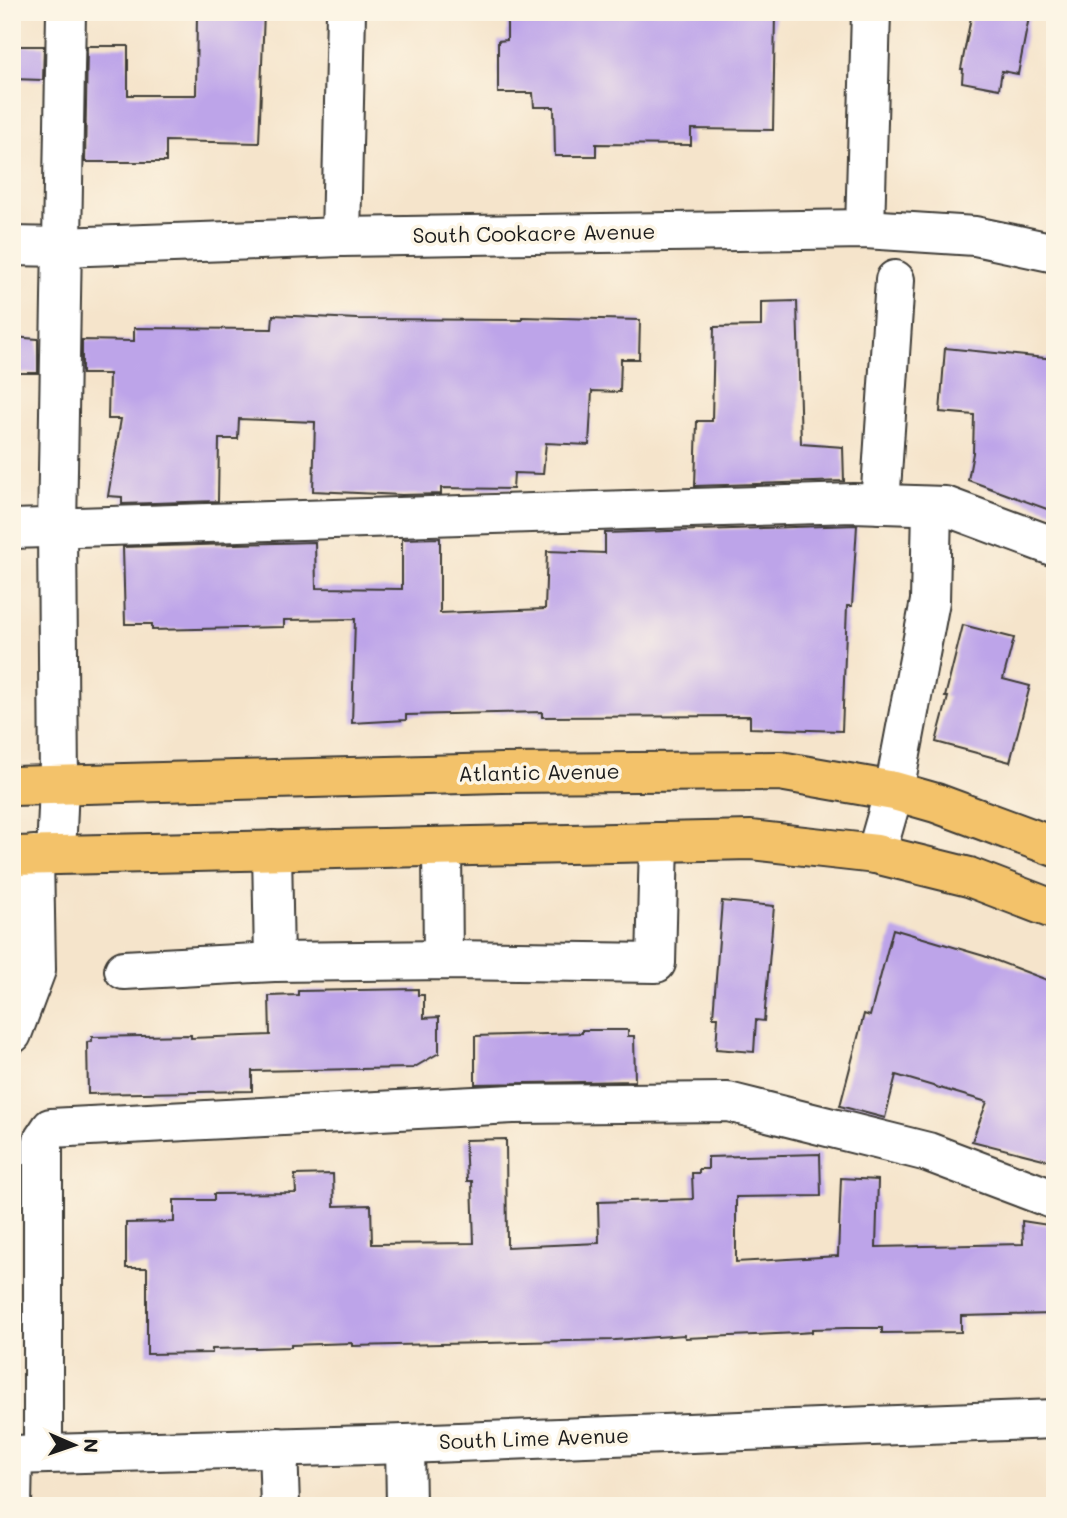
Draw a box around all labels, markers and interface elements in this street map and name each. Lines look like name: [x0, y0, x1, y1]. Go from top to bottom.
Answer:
street label: South Cookacre Avenue: [412, 217, 656, 248]
street label: Atlantic Avenue: [458, 757, 620, 786]
north arrow: [38, 1410, 108, 1480]
street label: South Lime Avenue: [438, 1421, 629, 1454]
text: N: [79, 1438, 104, 1453]

